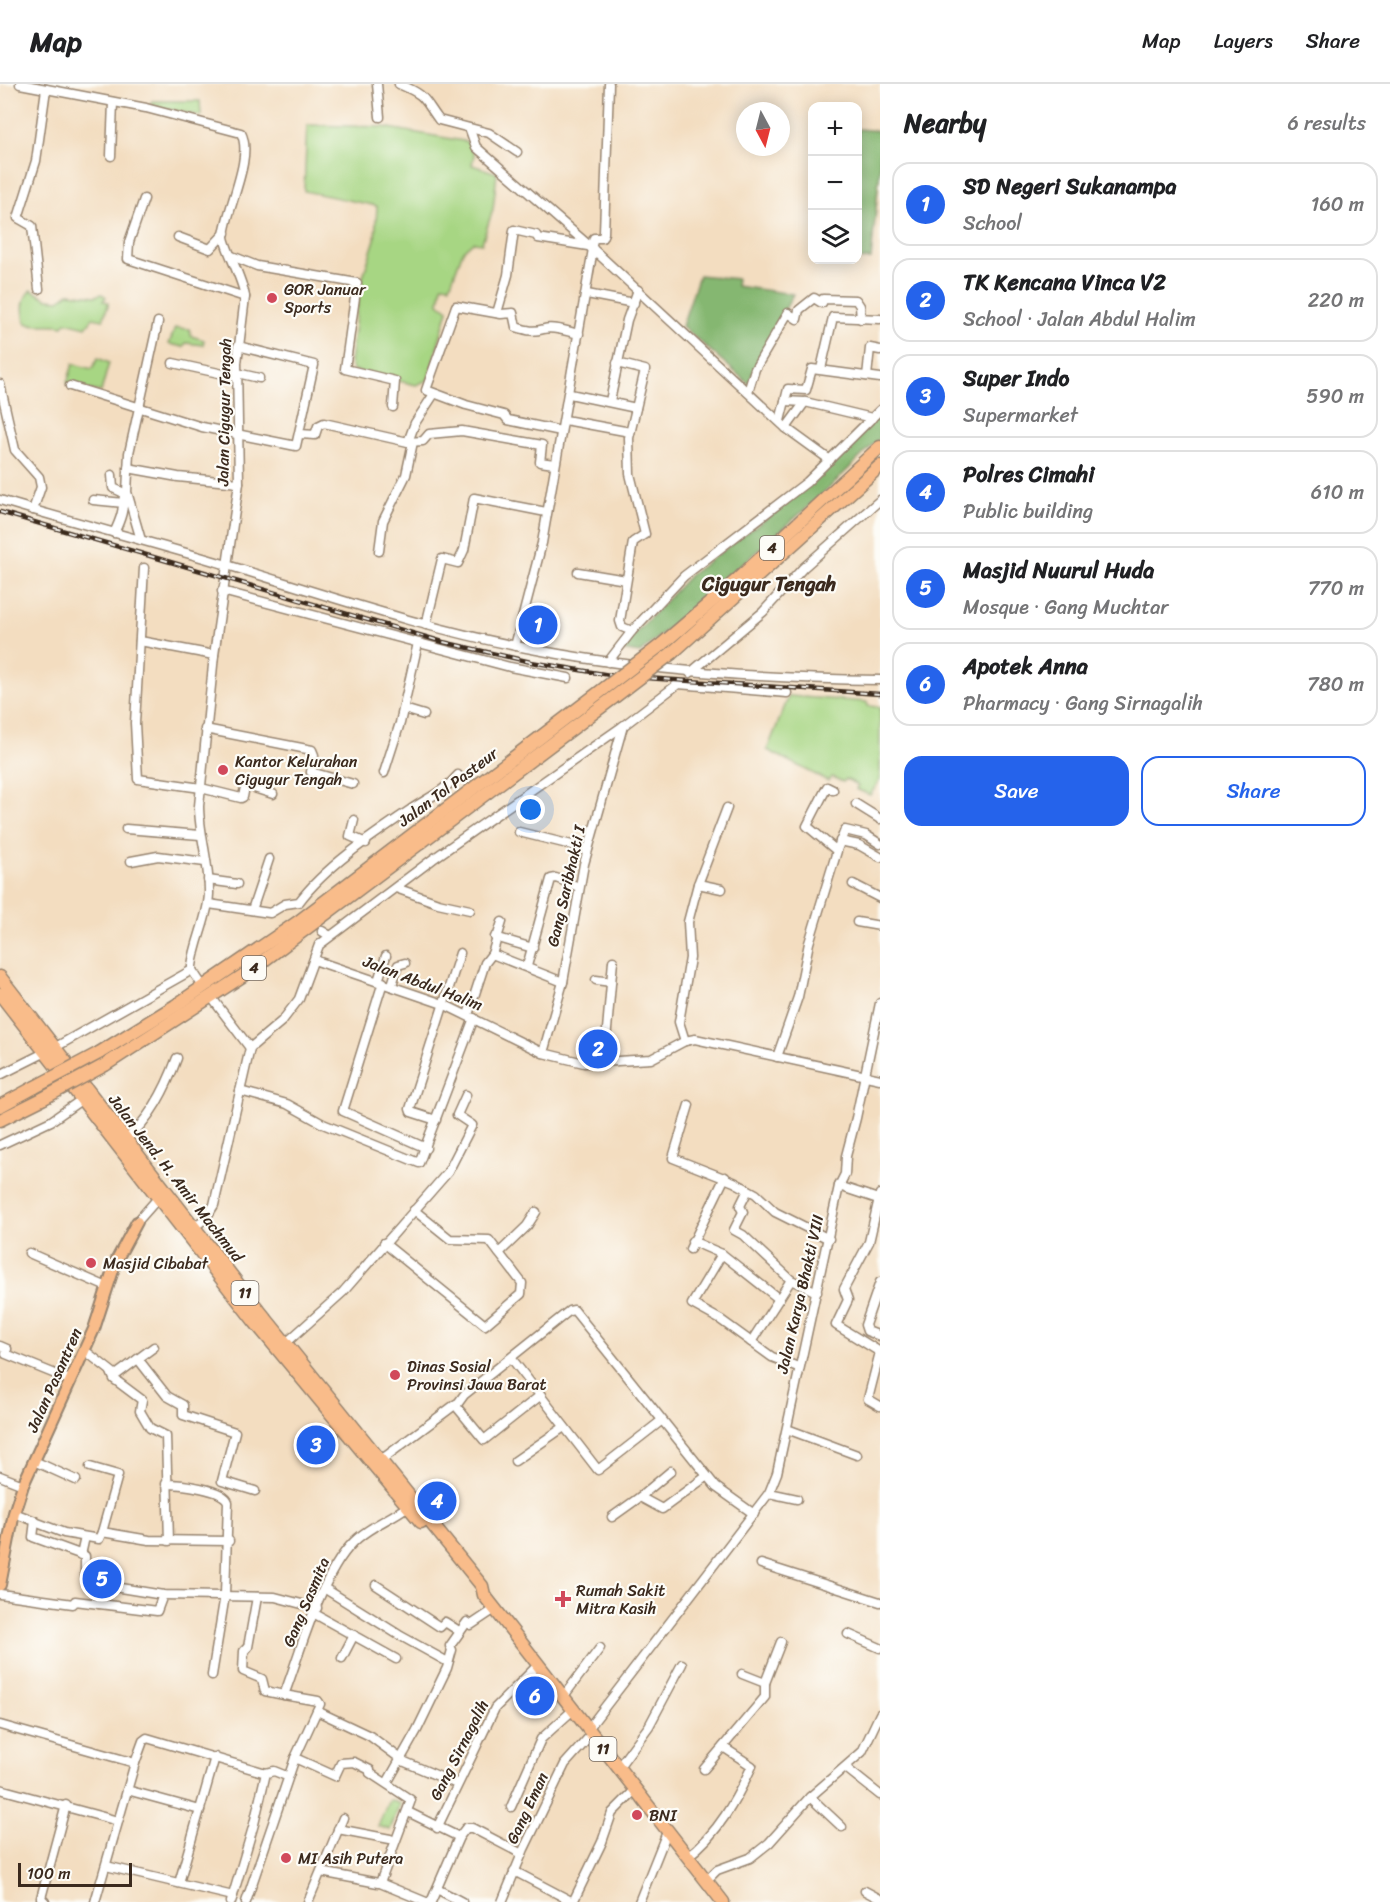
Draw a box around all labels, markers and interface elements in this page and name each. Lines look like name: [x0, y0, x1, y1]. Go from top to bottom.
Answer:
text: Map: [30, 17, 82, 66]
text: Map: [1142, 22, 1181, 60]
text: Layers: [1214, 22, 1273, 60]
text: Share: [1306, 22, 1360, 60]
text: Nearby: [904, 100, 986, 146]
north arrow: [736, 102, 790, 156]
map controls: [808, 102, 862, 264]
button: +: [808, 102, 862, 156]
text: 6 results: [1287, 106, 1366, 141]
button: −: [808, 156, 862, 210]
text: SD Negeri Sukanampa: [963, 167, 1177, 206]
text: 1: [921, 187, 930, 222]
text: 160 m: [1311, 187, 1364, 222]
text: School: [963, 206, 1022, 241]
button: layers: [808, 210, 862, 264]
text: TK Kencana Vinca V2: [963, 263, 1166, 302]
place label: GOR Januar Sports: [284, 275, 367, 322]
text: 2: [920, 283, 931, 318]
text: 220 m: [1308, 283, 1364, 318]
marker: GOR Januar Sports: [265, 291, 279, 305]
text: School · Jalan Abdul Halim: [963, 302, 1196, 337]
street label: Jalan Cigugur Tengah: [208, 338, 240, 487]
text: Super Indo: [963, 359, 1069, 398]
text: 3: [920, 379, 931, 414]
text: 590 m: [1306, 379, 1364, 414]
text: Supermarket: [963, 398, 1078, 433]
text: Polres Cimahi: [963, 455, 1094, 494]
text: 4: [919, 475, 932, 510]
text: 610 m: [1311, 475, 1364, 510]
text: Public building: [963, 494, 1093, 529]
road number: 4: [760, 536, 784, 560]
text: Masjid Nuurul Huda: [963, 551, 1154, 590]
district label: Cigugur Tengah: [701, 567, 837, 602]
text: 5: [919, 571, 932, 606]
text: 770 m: [1308, 571, 1364, 606]
text: Mosque · Gang Muchtar: [963, 590, 1168, 625]
pin: 1: [518, 602, 558, 648]
text: Apotek Anna: [963, 647, 1088, 686]
text: 6: [920, 667, 931, 702]
text: 780 m: [1307, 667, 1364, 702]
text: Pharmacy · Gang Sirnagalih: [963, 686, 1203, 721]
street label: Jalan Tol Pasteur: [391, 739, 506, 835]
place label: Kantor Kelurahan Cigugur Tengah: [235, 747, 358, 794]
button: Save: [904, 756, 1129, 826]
button: Share: [1141, 756, 1366, 826]
marker: Kantor Kelurahan Cigugur Tengah: [216, 763, 230, 777]
your location: [516, 795, 545, 824]
street label: Gang Saribhakti I: [538, 821, 594, 949]
street label: Jalan Abdul Halim: [358, 946, 487, 1019]
road number: 4: [242, 956, 266, 980]
pin: 2: [578, 1026, 618, 1072]
street label: Jalan Jend. H. Amir Machmud: [100, 1087, 252, 1270]
street label: Jalan Karya Bhakti VIII: [767, 1212, 832, 1377]
place label: Masjid Cibabat: [103, 1249, 208, 1278]
marker: Masjid Cibabat: [84, 1256, 98, 1270]
road number: 11: [232, 1281, 258, 1305]
street label: Jalan Pasantren: [18, 1323, 90, 1438]
place label: Dinas Sosial Provinsi Jawa Barat: [407, 1352, 547, 1399]
marker: Dinas Sosial Provinsi Jawa Barat: [388, 1368, 402, 1382]
pin: 3: [296, 1422, 336, 1468]
pin: 4: [418, 1478, 456, 1524]
street label: Gang Sasmita: [274, 1553, 338, 1651]
pin: 5: [82, 1556, 122, 1602]
place label: Rumah Sakit Mitra Kasih: [576, 1576, 665, 1623]
marker: Rumah Sakit Mitra Kasih: [554, 1590, 572, 1608]
pin: 6: [516, 1674, 554, 1718]
street label: Gang Sirnagalih: [421, 1694, 497, 1806]
road number: 11: [590, 1737, 616, 1761]
street label: Gang Eman: [498, 1767, 557, 1849]
place label: BNI: [649, 1801, 678, 1830]
marker: BNI: [630, 1808, 644, 1822]
place label: MI Asih Putera: [298, 1844, 403, 1873]
marker: MI Asih Putera: [279, 1851, 293, 1865]
text: 100 m: [27, 1859, 71, 1888]
scale bar: [18, 1860, 132, 1888]

